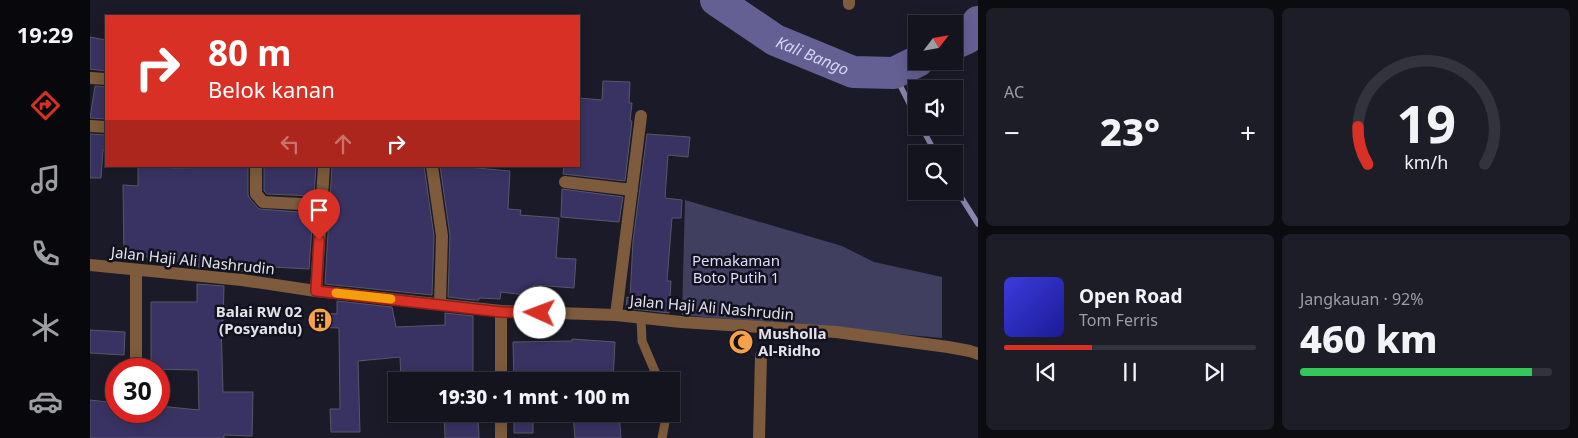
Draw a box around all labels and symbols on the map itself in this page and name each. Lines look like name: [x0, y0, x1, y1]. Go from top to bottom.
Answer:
north arrow: [908, 15, 962, 70]
water label: Kali Bango: [773, 31, 852, 80]
pin: [298, 189, 340, 240]
street label: Jalan Haji Ali Nashrudin: [108, 241, 276, 279]
park label: Pemakaman Boto Putih 1: [692, 250, 780, 287]
position arrow: [513, 286, 565, 338]
street label: Jalan Haji Ali Nashrudin: [627, 290, 795, 324]
place label: Balai RW 02 (Posyandu): [216, 301, 302, 338]
building icon: Balai RW 02 (Posyandu): [307, 307, 333, 333]
place label: Musholla Al-Ridho: [758, 323, 826, 360]
mosque icon: Musholla Al-Ridho: [728, 329, 754, 355]
speed limit sign: 30: [105, 358, 170, 423]

